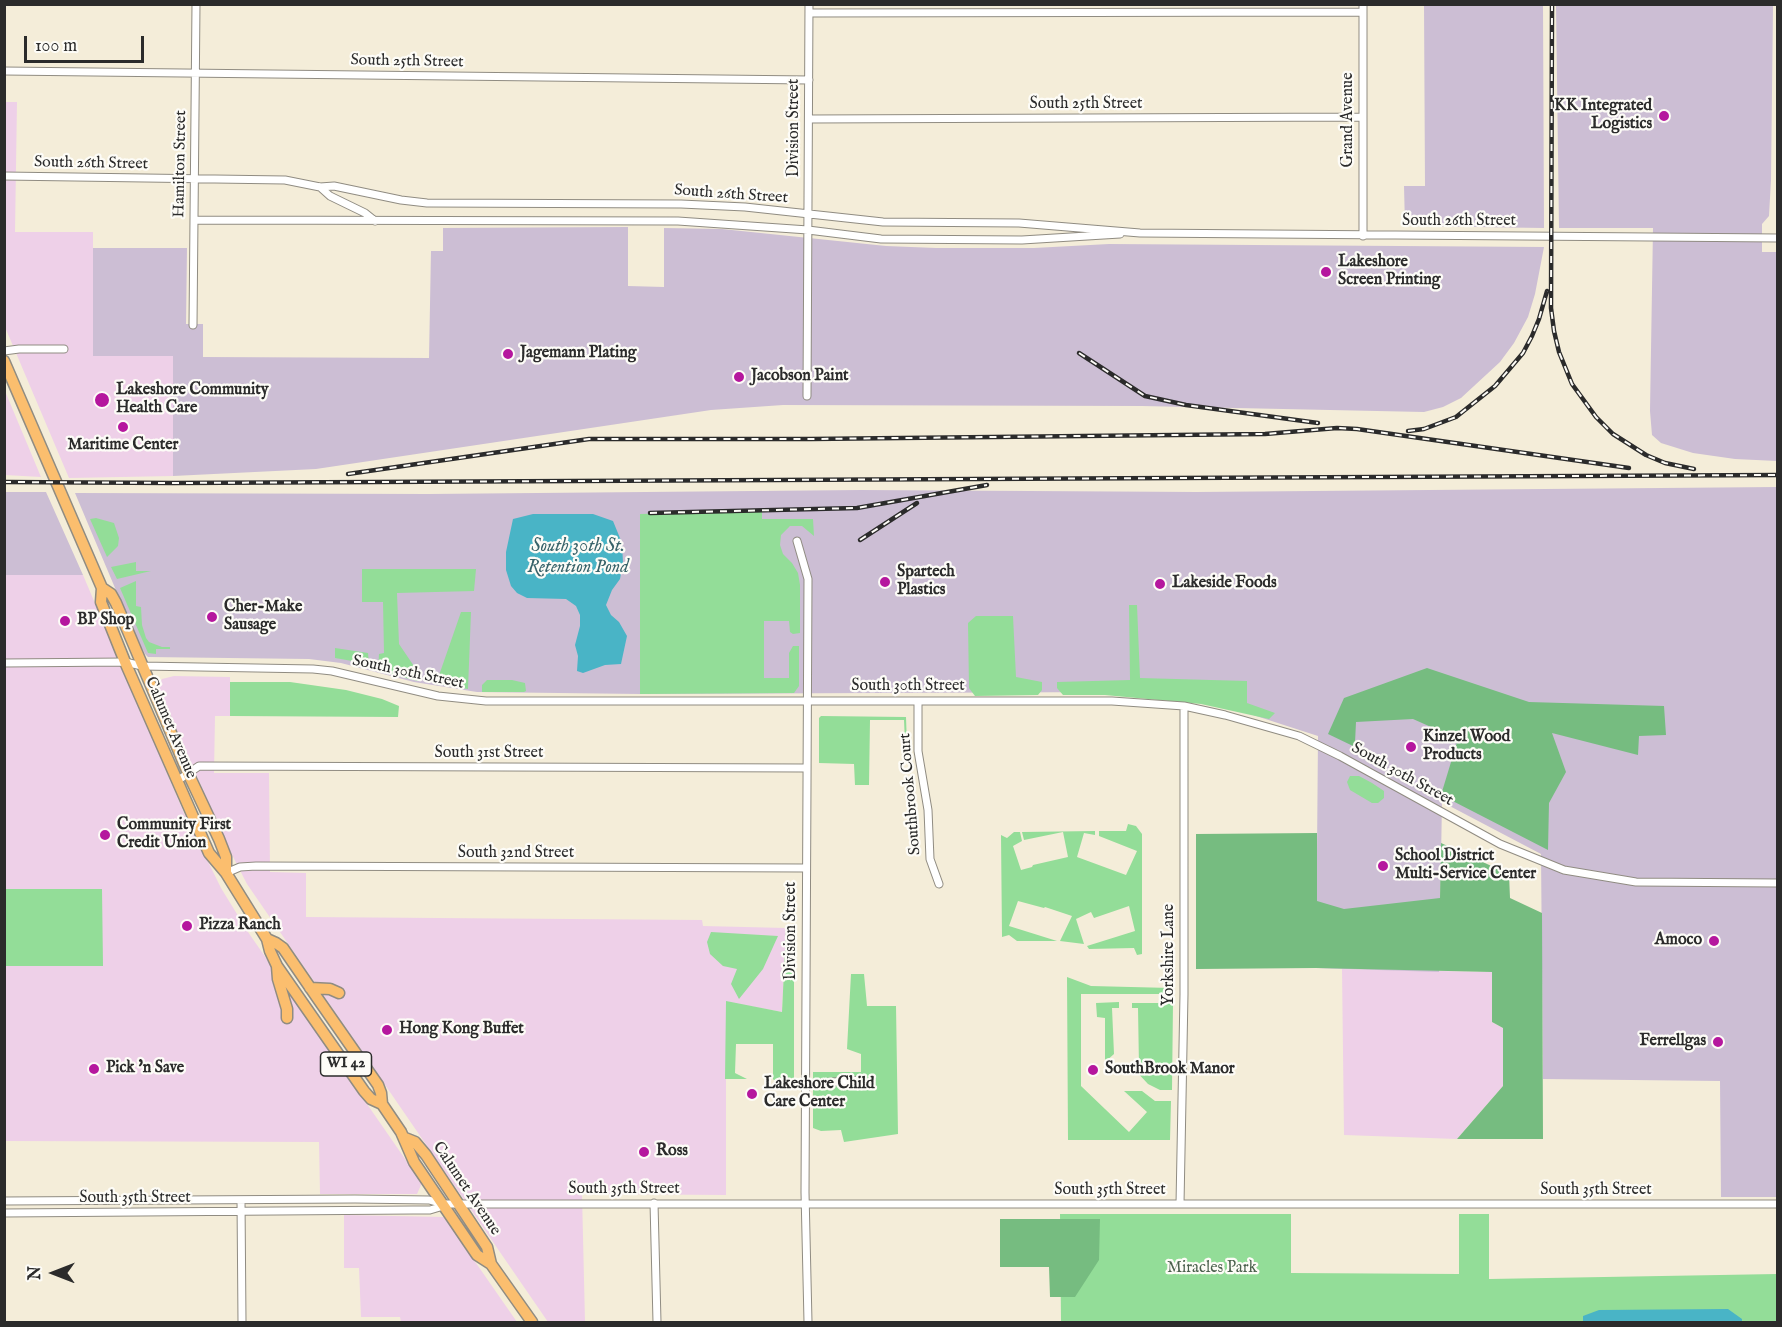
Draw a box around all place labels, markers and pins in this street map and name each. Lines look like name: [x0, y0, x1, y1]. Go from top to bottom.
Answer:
place label: KK Integrated Logistics: [1554, 97, 1652, 135]
marker: KK Integrated Logistics: [1657, 109, 1671, 123]
place label: Lakeshore Screen Printing: [1338, 253, 1441, 291]
marker: Lakeshore Screen Printing: [1319, 265, 1333, 279]
place label: Jagemann Plating: [520, 344, 636, 364]
marker: Jagemann Plating: [501, 347, 515, 361]
place label: Jacobson Paint: [751, 367, 849, 387]
marker: Jacobson Paint: [732, 370, 746, 384]
place label: Lakeshore Community Health Care: [116, 381, 269, 419]
marker: Lakeshore Community Health Care: [93, 391, 111, 409]
marker: Maritime Center: [116, 420, 130, 434]
place label: Maritime Center: [68, 436, 178, 456]
place label: Spartech Plastics: [897, 563, 955, 601]
place label: Lakeside Foods: [1172, 574, 1277, 594]
marker: Spartech Plastics: [878, 575, 892, 589]
marker: Lakeside Foods: [1153, 577, 1167, 591]
place label: Cher-Make Sausage: [224, 598, 302, 636]
marker: Cher-Make Sausage: [205, 610, 219, 624]
place label: BP Shop: [77, 611, 134, 631]
marker: BP Shop: [58, 614, 72, 628]
place label: Kinzel Wood Products: [1423, 728, 1510, 766]
marker: Kinzel Wood Products: [1404, 740, 1418, 754]
place label: Community First Credit Union: [117, 816, 231, 854]
marker: Community First Credit Union: [98, 828, 112, 842]
place label: School District Multi-Service Center: [1395, 847, 1536, 885]
marker: School District Multi-Service Center: [1376, 859, 1390, 873]
place label: Pizza Ranch: [199, 916, 281, 936]
marker: Pizza Ranch: [180, 919, 194, 933]
place label: Amoco: [1655, 931, 1702, 951]
marker: Amoco: [1707, 934, 1721, 948]
place label: Hong Kong Buffet: [399, 1020, 524, 1040]
marker: Hong Kong Buffet: [380, 1023, 394, 1037]
place label: Ferrellgas: [1640, 1032, 1706, 1052]
marker: Ferrellgas: [1711, 1035, 1725, 1049]
place label: Pick 'n Save: [106, 1059, 184, 1079]
place label: SouthBrook Manor: [1105, 1060, 1235, 1080]
marker: Pick 'n Save: [87, 1062, 101, 1076]
marker: SouthBrook Manor: [1086, 1063, 1100, 1077]
place label: Lakeshore Child Care Center: [764, 1075, 875, 1113]
marker: Lakeshore Child Care Center: [745, 1087, 759, 1101]
place label: Ross: [656, 1142, 688, 1162]
marker: Ross: [637, 1145, 651, 1159]

